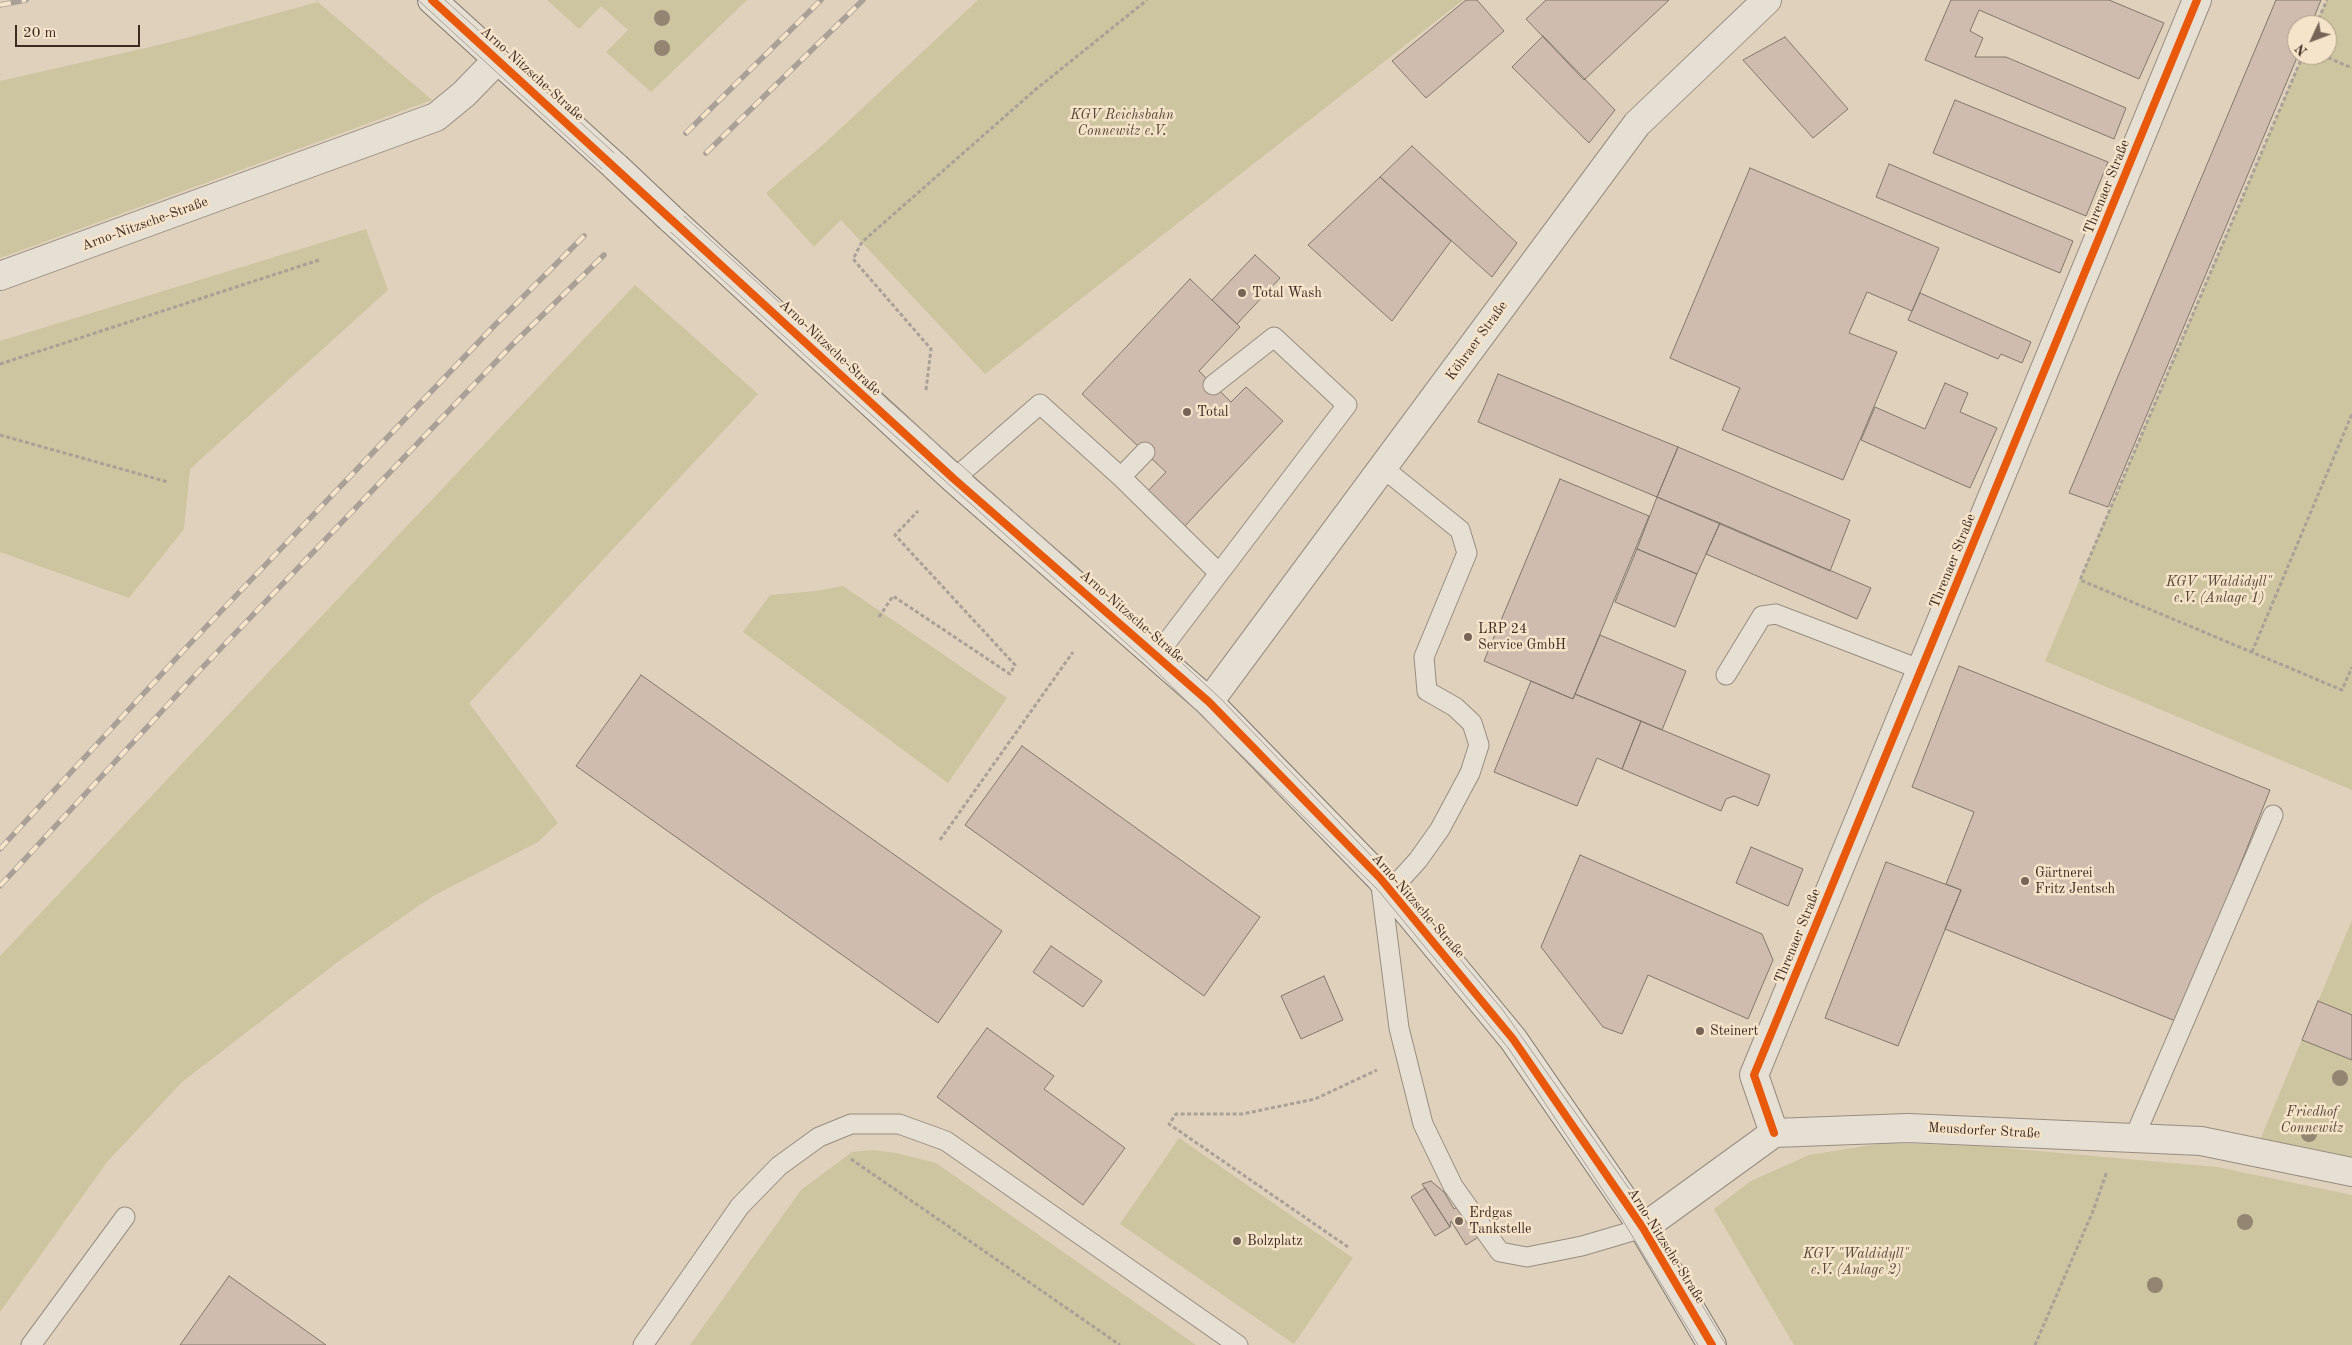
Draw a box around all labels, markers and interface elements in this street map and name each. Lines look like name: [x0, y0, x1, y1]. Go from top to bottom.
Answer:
scale bar: [18, 15, 142, 47]
north arrow: [2287, 15, 2337, 65]
street label: Arno-Nitzsche-Straße: [477, 23, 587, 125]
text: 20 m: [23, 26, 57, 41]
text: N: [2293, 41, 2311, 58]
park label: KGV Reichsbahn Connewitz e.V.: [1070, 107, 1174, 140]
street label: Threnaer Straße: [2080, 137, 2134, 237]
street label: Arno-Nitzsche-Straße: [80, 193, 210, 255]
place label: Total Wash: [1252, 285, 1322, 301]
marker: Total Wash: [1236, 287, 1248, 299]
street label: Arno-Nitzsche-Straße: [776, 296, 884, 400]
street label: Köhraer Straße: [1443, 298, 1511, 384]
place label: Total: [1197, 404, 1229, 420]
marker: Total: [1181, 406, 1193, 418]
street label: Threnaer Straße: [1926, 511, 1980, 611]
street label: Arno-Nitzsche-Straße: [1076, 567, 1188, 667]
park label: KGV "Waldidyll" e.V. (Anlage 1): [2166, 574, 2272, 606]
place label: LRP 24 Service GmbH: [1478, 621, 1566, 654]
marker: LRP 24 Service GmbH: [1462, 631, 1474, 643]
street label: Arno-Nitzsche-Straße: [1368, 850, 1468, 962]
place label: Gärtnerei Fritz Jentsch: [2035, 865, 2115, 898]
marker: Gärtnerei Fritz Jentsch: [2019, 875, 2031, 887]
street label: Threnaer Straße: [1771, 886, 1825, 986]
place label: Steinert: [1710, 1023, 1758, 1039]
marker: Steinert: [1694, 1025, 1706, 1037]
park label: Friedhof Connewitz: [2281, 1104, 2343, 1136]
street label: Meusdorfer Straße: [1927, 1120, 2041, 1142]
street label: Arno-Nitzsche-Straße: [1624, 1185, 1708, 1307]
place label: Erdgas Tankstelle: [1469, 1205, 1531, 1238]
marker: Erdgas Tankstelle: [1453, 1215, 1465, 1227]
place label: Bolzplatz: [1247, 1233, 1303, 1249]
marker: Bolzplatz: [1231, 1235, 1243, 1247]
park label: KGV "Waldidyll" e.V. (Anlage 2): [1803, 1246, 1909, 1278]

